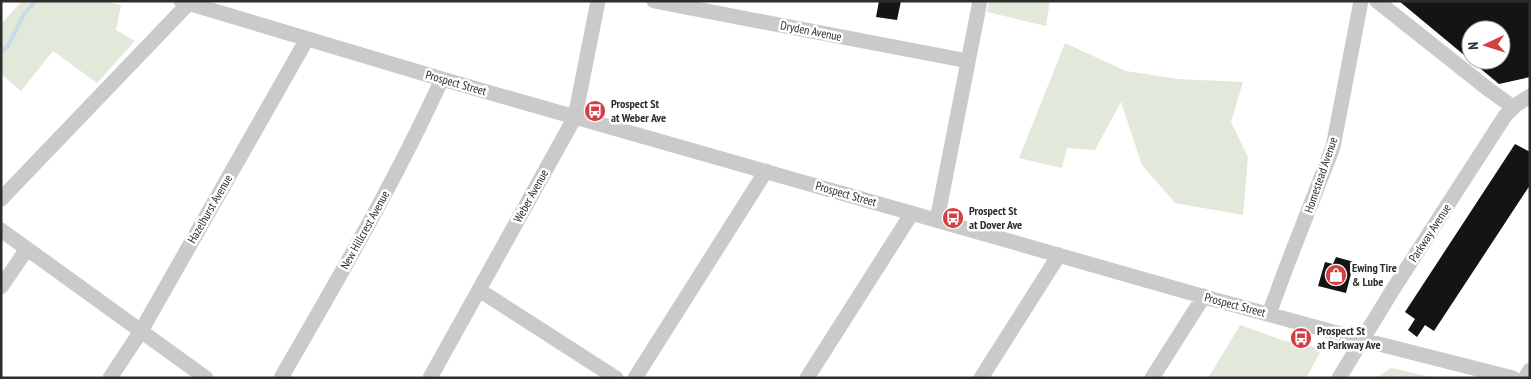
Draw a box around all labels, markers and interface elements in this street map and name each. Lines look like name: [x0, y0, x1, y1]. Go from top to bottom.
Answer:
street label: Dryden Avenue: [779, 17, 843, 44]
north arrow: [1461, 20, 1511, 70]
text: N: [1464, 42, 1482, 50]
street label: Prospect Street: [424, 67, 489, 99]
place label: Prospect St at Weber Ave: [611, 96, 666, 125]
bus stop icon: Prospect St at Weber Ave: [583, 99, 607, 123]
street label: Homestead Avenue: [1301, 135, 1341, 215]
street label: Weber Avenue: [510, 166, 551, 225]
street label: Hazelhurst Avenue: [184, 172, 235, 246]
street label: Prospect Street: [814, 178, 879, 210]
street label: New Hillcrest Avenue: [337, 188, 392, 272]
street label: Parkway Avenue: [1405, 201, 1454, 265]
place label: Prospect St at Dover Ave: [969, 203, 1022, 232]
bus stop icon: Prospect St at Dover Ave: [941, 206, 965, 230]
place label: Ewing Tire & Lube: [1352, 260, 1397, 289]
shop icon: Ewing Tire & Lube: [1324, 263, 1348, 287]
street label: Prospect Street: [1203, 289, 1268, 320]
place label: Prospect St at Parkway Ave: [1317, 323, 1381, 352]
bus stop icon: Prospect St at Parkway Ave: [1289, 326, 1313, 350]

